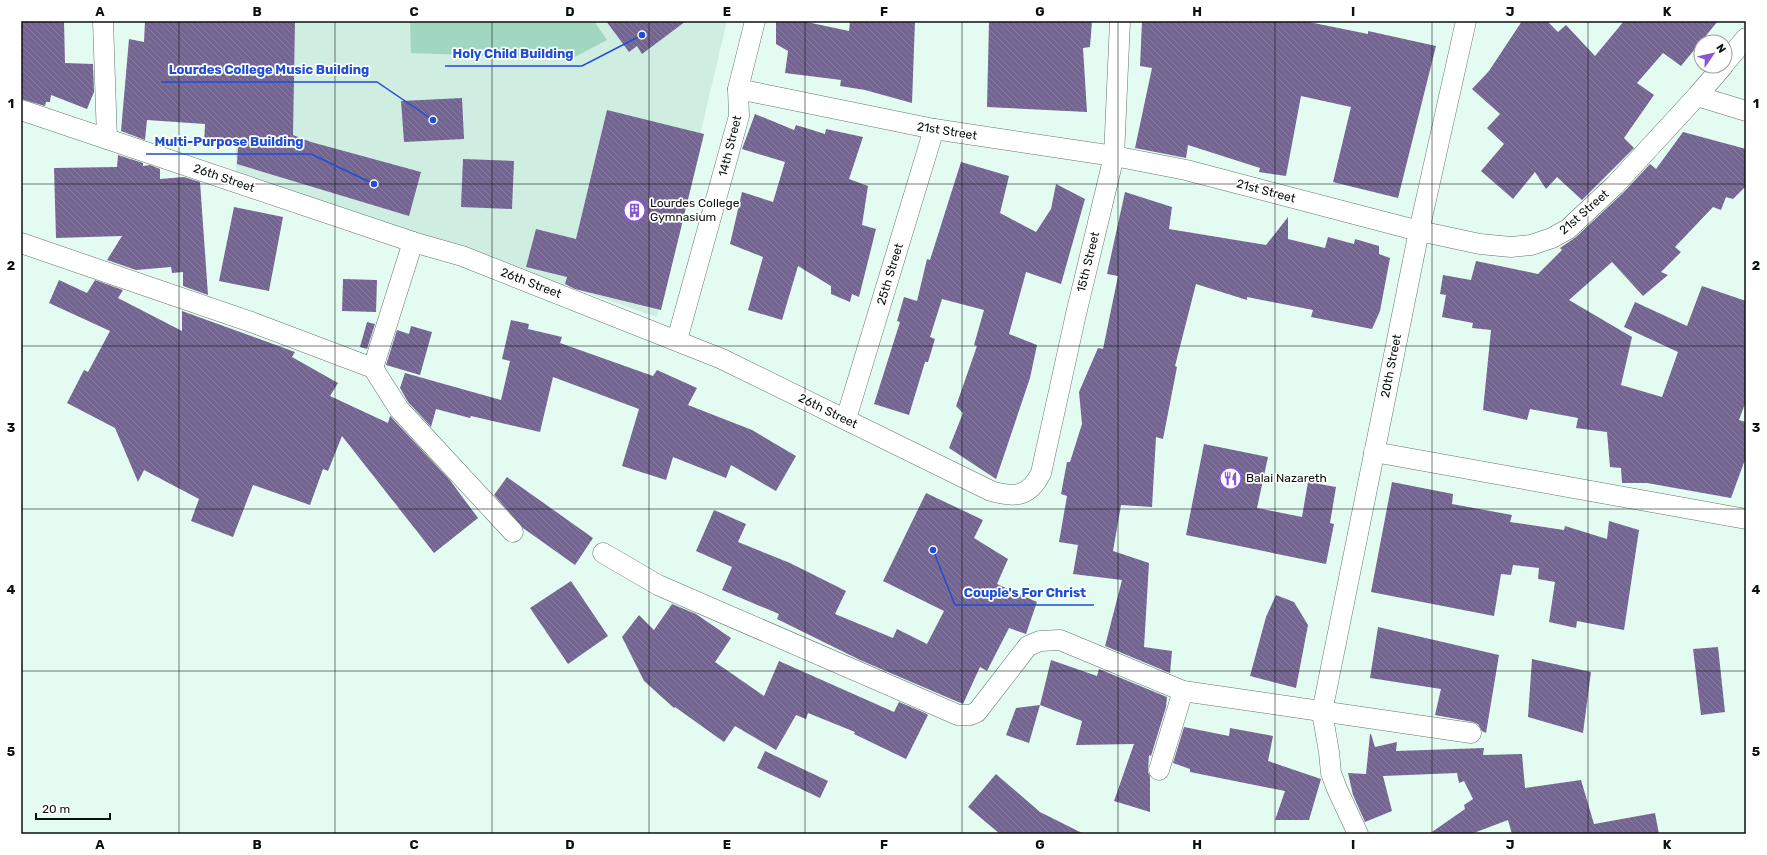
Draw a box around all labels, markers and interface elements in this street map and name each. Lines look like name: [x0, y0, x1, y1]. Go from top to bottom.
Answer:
text: A: [95, 4, 105, 19]
text: B: [252, 4, 262, 19]
text: C: [409, 4, 419, 19]
text: D: [565, 4, 575, 19]
text: E: [723, 4, 731, 19]
text: F: [880, 4, 888, 19]
text: G: [1035, 4, 1045, 19]
text: H: [1192, 4, 1202, 19]
text: I: [1351, 4, 1355, 19]
text: J: [1506, 4, 1514, 19]
text: K: [1663, 4, 1672, 19]
north arrow: [1693, 34, 1733, 74]
callout: Holy Child Building: [445, 41, 582, 66]
text: N: [1713, 42, 1729, 56]
text: Holy Child Building: [453, 46, 573, 61]
callout: Lourdes College Music Building: [161, 57, 377, 82]
text: Lourdes College Music Building: [169, 62, 369, 77]
text: 1: [8, 96, 14, 111]
text: 1: [1753, 96, 1759, 111]
street label: 14th Street: [716, 114, 744, 178]
street label: 21st Street: [916, 119, 978, 143]
callout: Multi-Purpose Building: [146, 129, 311, 154]
text: Multi-Purpose Building: [154, 134, 304, 149]
street label: 26th Street: [192, 161, 257, 195]
street label: 21st Street: [1235, 176, 1297, 206]
street label: 21st Street: [1557, 187, 1612, 237]
place label: Lourdes College Gymnasium: [650, 196, 740, 224]
building icon: Lourdes College Gymnasium: [621, 197, 647, 223]
street label: 15th Street: [1074, 230, 1102, 294]
street label: 25th Street: [874, 241, 906, 307]
text: 2: [7, 258, 15, 273]
text: 2: [1752, 258, 1760, 273]
street label: 26th Street: [499, 265, 564, 301]
street label: 20th Street: [1378, 333, 1404, 399]
street label: 26th Street: [796, 391, 860, 431]
text: 3: [7, 420, 16, 435]
text: 3: [1752, 420, 1761, 435]
restaurant icon: Balai Nazareth: [1217, 465, 1243, 491]
place label: Balai Nazareth: [1246, 471, 1327, 485]
callout: Couple's For Christ: [955, 580, 1094, 605]
text: 4: [7, 582, 16, 597]
text: 4: [1752, 582, 1761, 597]
text: Couple's For Christ: [964, 585, 1086, 600]
text: 5: [7, 744, 15, 759]
text: 5: [1752, 744, 1760, 759]
scale bar: [36, 795, 110, 821]
text: 20 m: [42, 802, 70, 816]
text: A: [95, 837, 105, 852]
text: B: [252, 837, 262, 852]
text: C: [409, 837, 419, 852]
text: D: [565, 837, 575, 852]
text: E: [723, 837, 731, 852]
text: F: [880, 837, 888, 852]
text: G: [1035, 837, 1045, 852]
text: H: [1192, 837, 1202, 852]
text: I: [1351, 837, 1355, 852]
text: J: [1506, 837, 1514, 852]
text: K: [1663, 837, 1672, 852]

